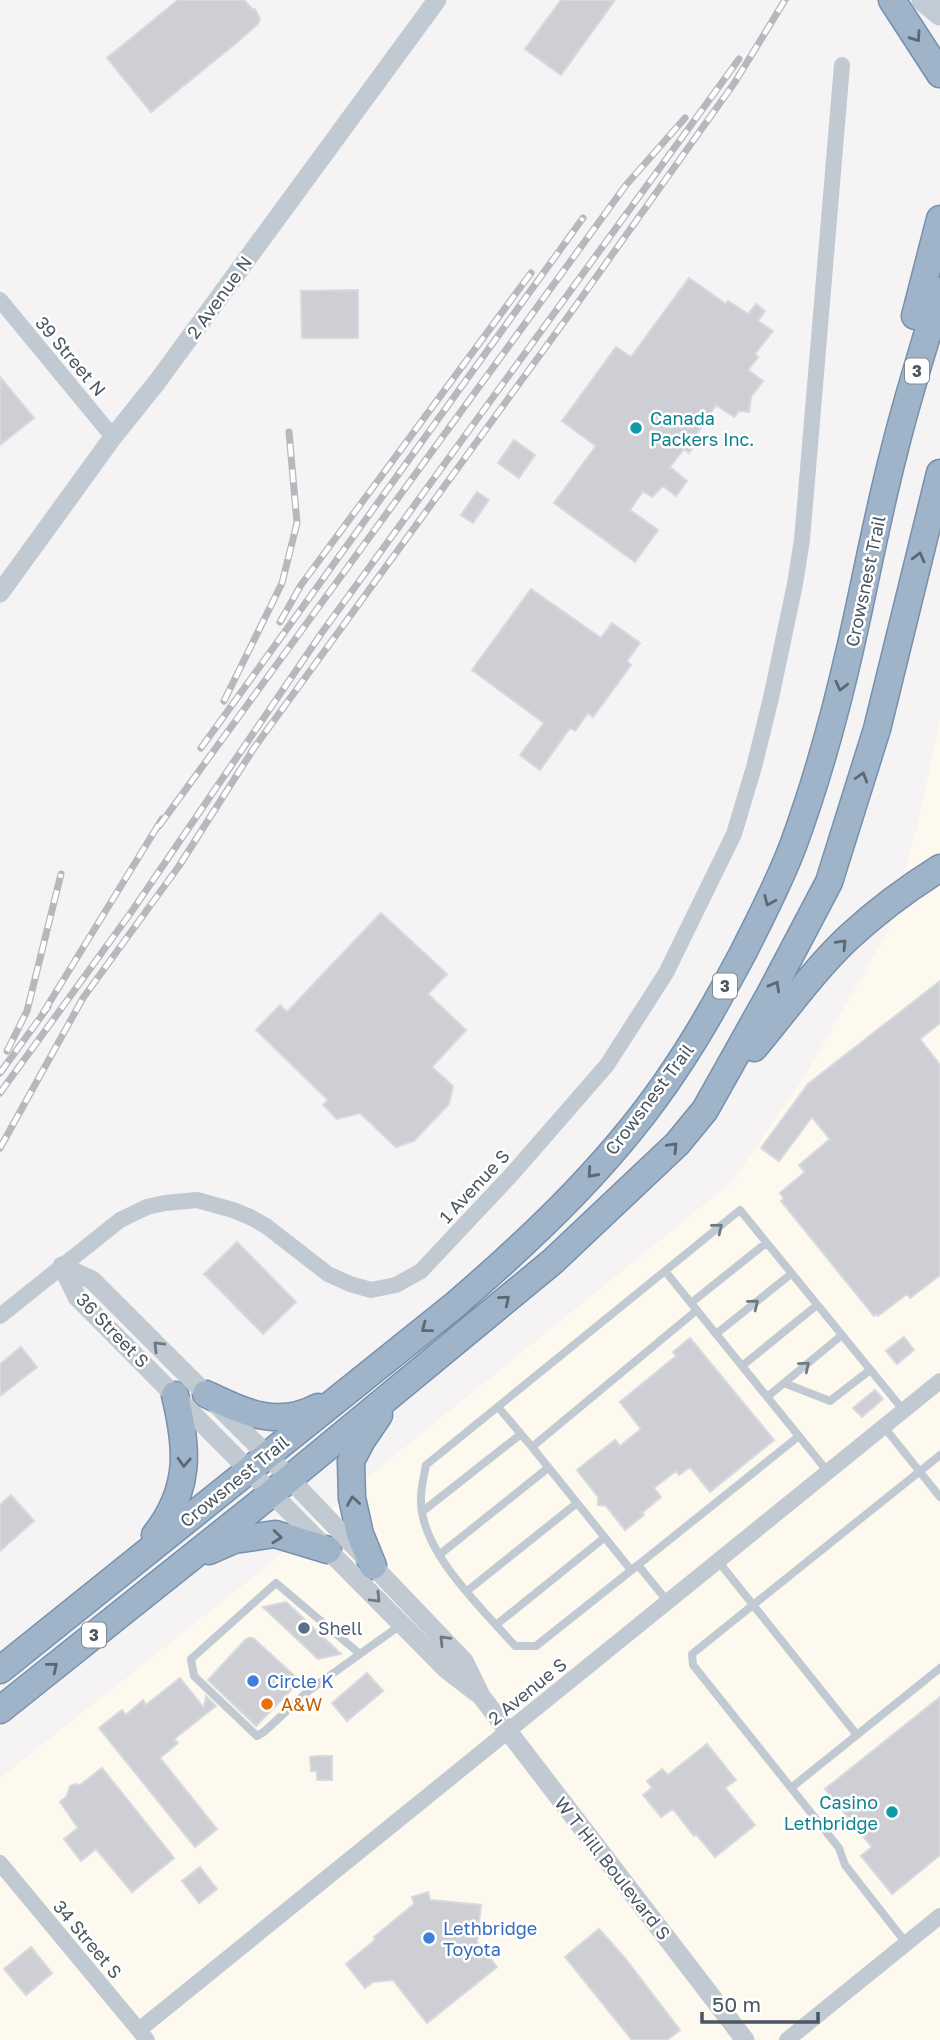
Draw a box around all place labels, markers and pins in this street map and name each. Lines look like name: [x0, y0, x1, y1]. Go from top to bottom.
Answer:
place label: Canada Packers Inc.: [650, 407, 754, 450]
marker: Canada Packers Inc.: [628, 420, 644, 436]
place label: Shell: [318, 1617, 363, 1639]
marker: Shell: [296, 1620, 312, 1636]
place label: Circle K: [267, 1670, 334, 1692]
marker: Circle K: [245, 1673, 261, 1689]
place label: A&W: [281, 1693, 322, 1715]
marker: A&W: [259, 1696, 275, 1712]
place label: Casino Lethbridge: [784, 1791, 878, 1834]
marker: Casino Lethbridge: [884, 1804, 900, 1820]
place label: Lethbridge Toyota: [443, 1917, 537, 1960]
marker: Lethbridge Toyota: [421, 1930, 437, 1946]

